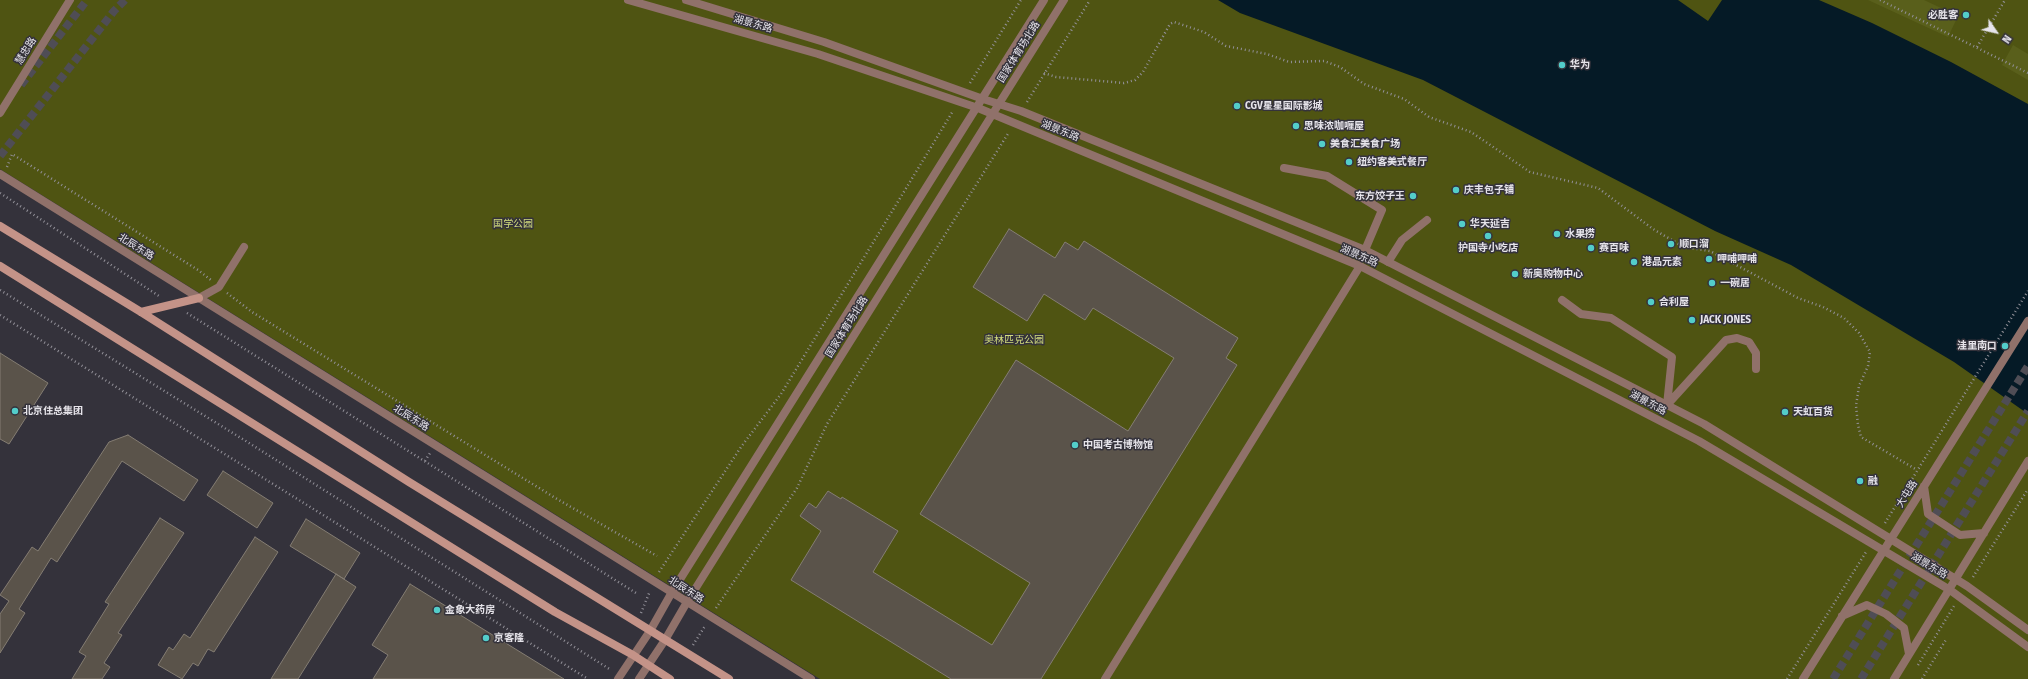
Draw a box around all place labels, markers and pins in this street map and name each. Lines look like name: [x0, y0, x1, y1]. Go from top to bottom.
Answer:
place label: 必胜客: [1928, 9, 1958, 21]
marker: 必胜客: [1961, 10, 1971, 20]
place label: 华为: [1570, 59, 1590, 71]
marker: 华为: [1557, 60, 1567, 70]
place label: CGV星星国际影城: [1245, 100, 1323, 112]
marker: CGV星星国际影城: [1232, 101, 1242, 111]
place label: 思味浓咖喱屋: [1304, 120, 1364, 132]
marker: 思味浓咖喱屋: [1291, 121, 1301, 131]
place label: 美食汇美食广场: [1330, 138, 1400, 150]
marker: 美食汇美食广场: [1317, 139, 1327, 149]
place label: 纽约客美式餐厅: [1357, 156, 1427, 168]
marker: 纽约客美式餐厅: [1344, 157, 1354, 167]
place label: 庆丰包子铺: [1464, 184, 1514, 196]
marker: 庆丰包子铺: [1451, 185, 1461, 195]
place label: 东方饺子王: [1355, 190, 1405, 202]
marker: 东方饺子王: [1408, 191, 1418, 201]
place label: 华天延吉: [1470, 218, 1510, 230]
marker: 华天延吉: [1457, 219, 1467, 229]
place label: 水果捞: [1565, 228, 1595, 240]
marker: 水果捞: [1552, 229, 1562, 239]
marker: 护国寺小吃店: [1483, 231, 1493, 241]
place label: 顺口溜: [1679, 238, 1709, 250]
marker: 顺口溜: [1666, 239, 1676, 249]
place label: 护国寺小吃店: [1458, 242, 1518, 254]
place label: 赛百味: [1599, 242, 1629, 254]
marker: 赛百味: [1586, 243, 1596, 253]
place label: 呷哺呷哺: [1717, 253, 1757, 265]
marker: 呷哺呷哺: [1704, 254, 1714, 264]
place label: 港品元素: [1642, 256, 1682, 268]
marker: 港品元素: [1629, 257, 1639, 267]
place label: 新奥购物中心: [1523, 268, 1583, 280]
marker: 新奥购物中心: [1510, 269, 1520, 279]
place label: 一碗居: [1720, 277, 1750, 289]
marker: 一碗居: [1707, 278, 1717, 288]
place label: 合利屋: [1659, 296, 1689, 308]
marker: 合利屋: [1646, 297, 1656, 307]
place label: JACK JONES: [1700, 314, 1751, 326]
marker: JACK JONES: [1687, 315, 1697, 325]
place label: 洼里南口: [1957, 340, 1997, 352]
marker: 洼里南口: [2000, 341, 2010, 351]
place label: 北京住总集团: [23, 405, 83, 417]
marker: 北京住总集团: [10, 406, 20, 416]
place label: 天虹百货: [1793, 406, 1833, 418]
marker: 天虹百货: [1780, 407, 1790, 417]
place label: 中国考古博物馆: [1083, 439, 1153, 451]
marker: 中国考古博物馆: [1070, 440, 1080, 450]
place label: 融: [1868, 475, 1878, 487]
marker: 融: [1855, 476, 1865, 486]
place label: 金象大药房: [445, 604, 495, 616]
marker: 金象大药房: [432, 605, 442, 615]
place label: 京客隆: [494, 632, 524, 644]
marker: 京客隆: [481, 633, 491, 643]

